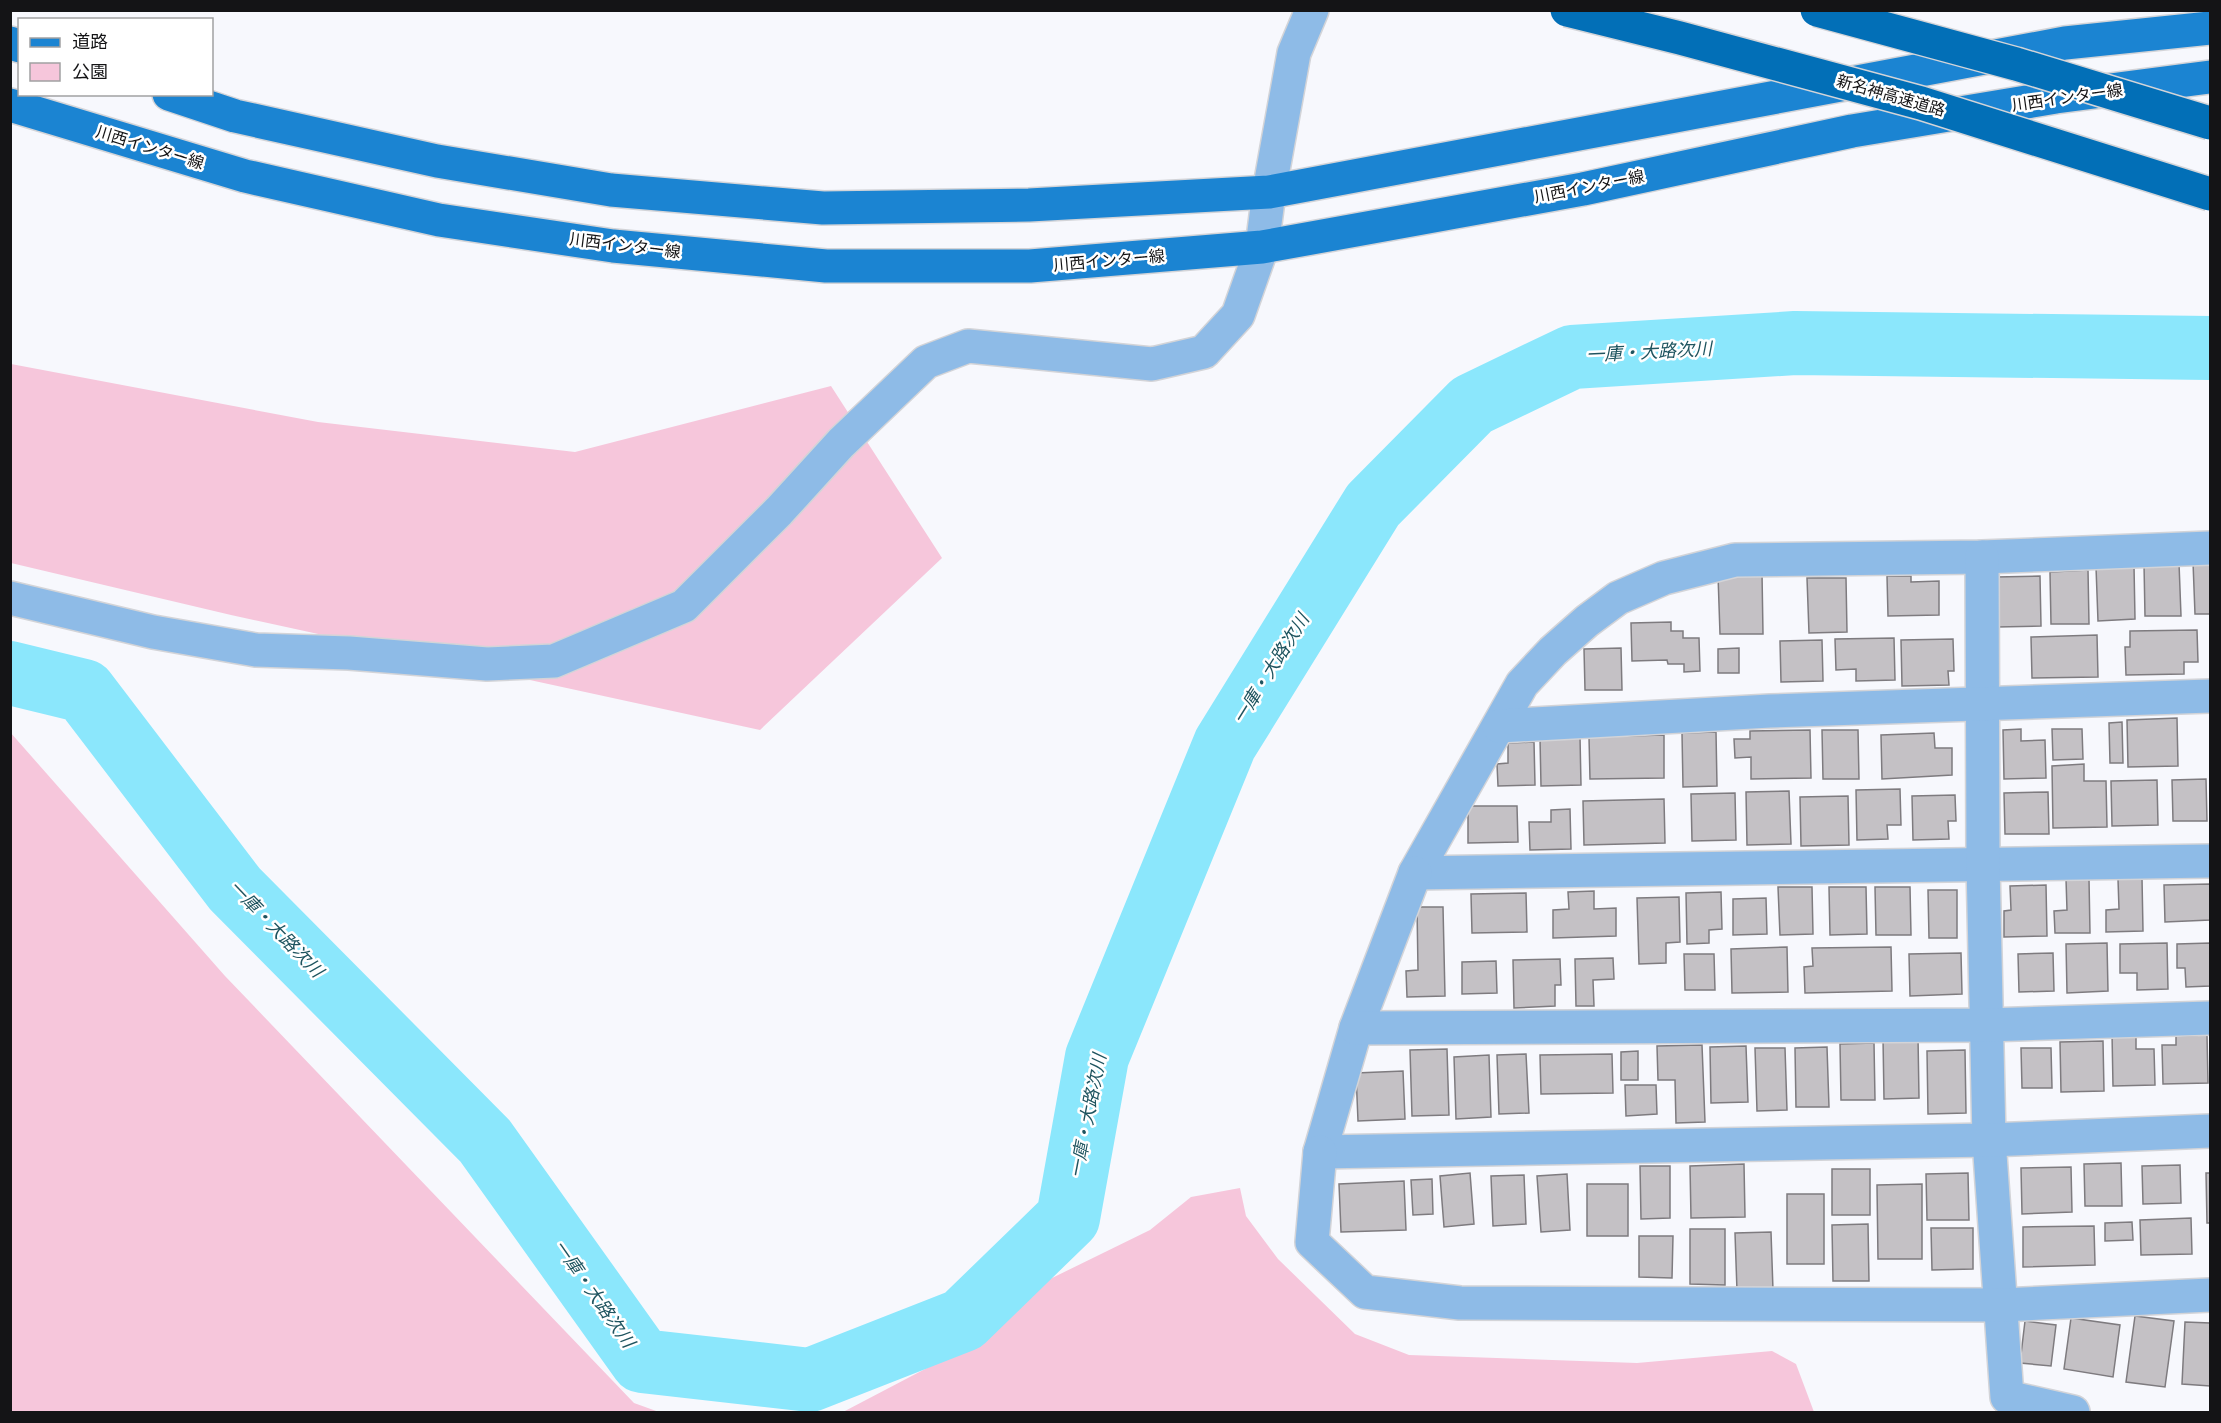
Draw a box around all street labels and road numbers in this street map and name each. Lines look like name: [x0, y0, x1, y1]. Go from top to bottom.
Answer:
street label: 新名神高速道路: [1834, 71, 1947, 120]
street label: 川西インター線: [2010, 80, 2124, 115]
street label: 川西インター線: [94, 122, 206, 173]
street label: 川西インター線: [1532, 166, 1646, 207]
street label: 川西インター線: [568, 229, 682, 262]
street label: 川西インター線: [1052, 246, 1166, 275]

